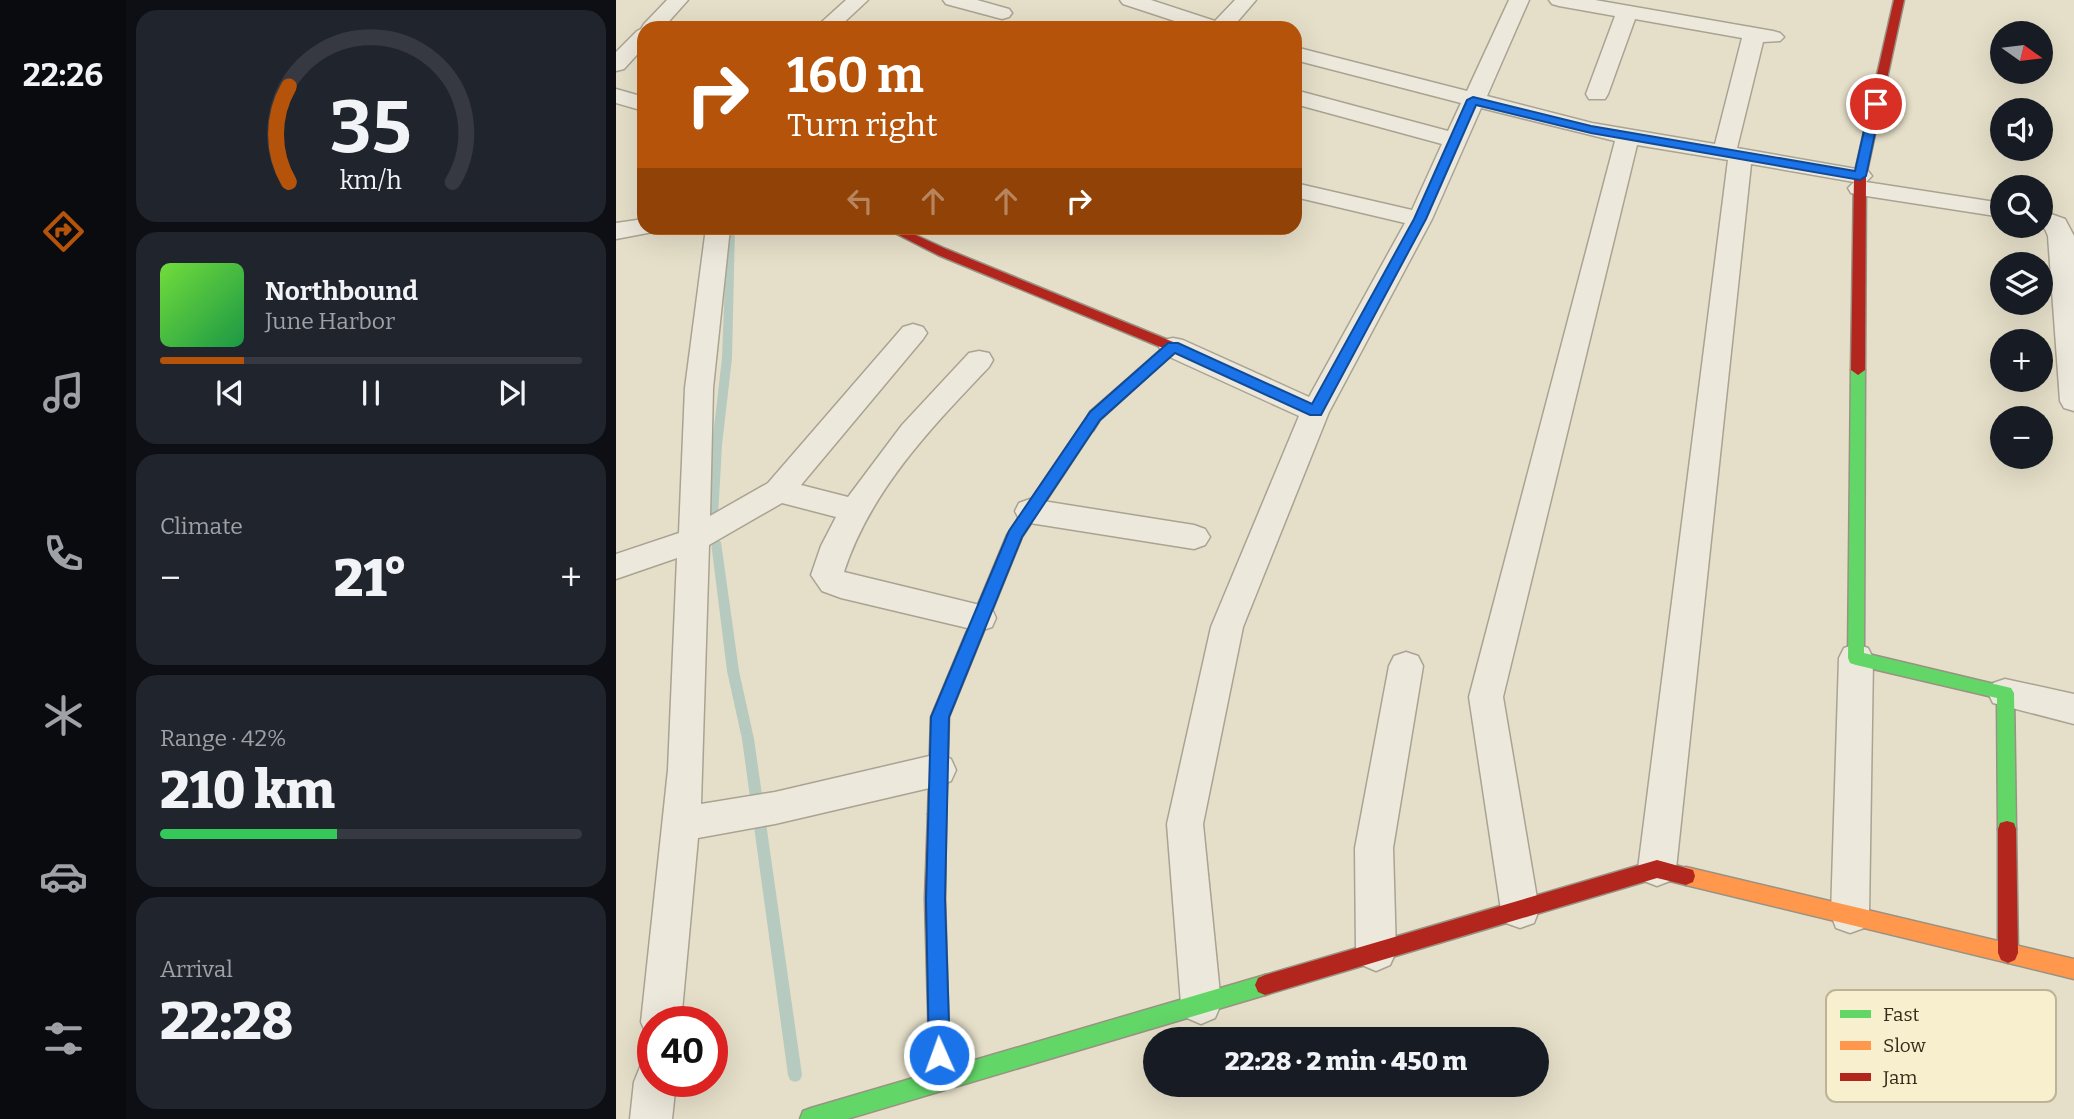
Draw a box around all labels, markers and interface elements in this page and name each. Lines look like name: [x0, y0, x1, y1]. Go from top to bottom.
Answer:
north arrow: [1990, 21, 2053, 84]
map controls: [1990, 21, 2053, 469]
text: 160 m: [787, 46, 924, 105]
icon: right: [672, 49, 763, 140]
text: 22:26: [23, 56, 103, 94]
pin: [1846, 74, 1906, 134]
text: 35: [330, 84, 412, 171]
icon: arrive: [1857, 85, 1895, 123]
button: sound: [1990, 98, 2053, 161]
text: Turn right: [787, 106, 938, 144]
text: km/h: [340, 166, 402, 196]
button: search: [1990, 175, 2053, 238]
icon: left: [841, 182, 879, 220]
icon: ahead: [914, 182, 952, 220]
icon: ahead: [987, 182, 1025, 220]
icon: right: [1060, 182, 1098, 220]
icon: directions: [39, 207, 88, 256]
button: layers: [1990, 252, 2053, 315]
text: Northbound: [265, 276, 418, 307]
text: June Harbor: [265, 307, 395, 335]
button: +: [1990, 329, 2053, 392]
icon: music: [39, 368, 88, 417]
icon: previous: [211, 374, 249, 412]
icon: pause: [352, 374, 390, 412]
icon: next: [493, 374, 531, 412]
button: −: [1990, 406, 2053, 469]
text: Climate: [160, 512, 243, 540]
icon: phone: [39, 529, 88, 578]
text: 21°: [334, 547, 407, 610]
text: −: [160, 555, 181, 601]
text: +: [560, 555, 582, 601]
icon: climate: [39, 691, 88, 740]
text: Range · 42%: [160, 724, 286, 752]
text: 210 km: [160, 759, 335, 822]
icon: car: [39, 852, 88, 901]
text: Arrival: [160, 955, 233, 983]
text: 22:28: [160, 990, 293, 1053]
legend: [1826, 990, 2056, 1102]
text: Fast: [1883, 1003, 1920, 1026]
speed limit sign: 40: [637, 1006, 728, 1097]
icon: filters: [39, 1014, 88, 1063]
position arrow: [902, 1018, 976, 1092]
text: Slow: [1883, 1034, 1926, 1057]
text: 22:28 · 2 min · 450 m: [1225, 1046, 1467, 1077]
text: Jam: [1882, 1066, 1917, 1089]

